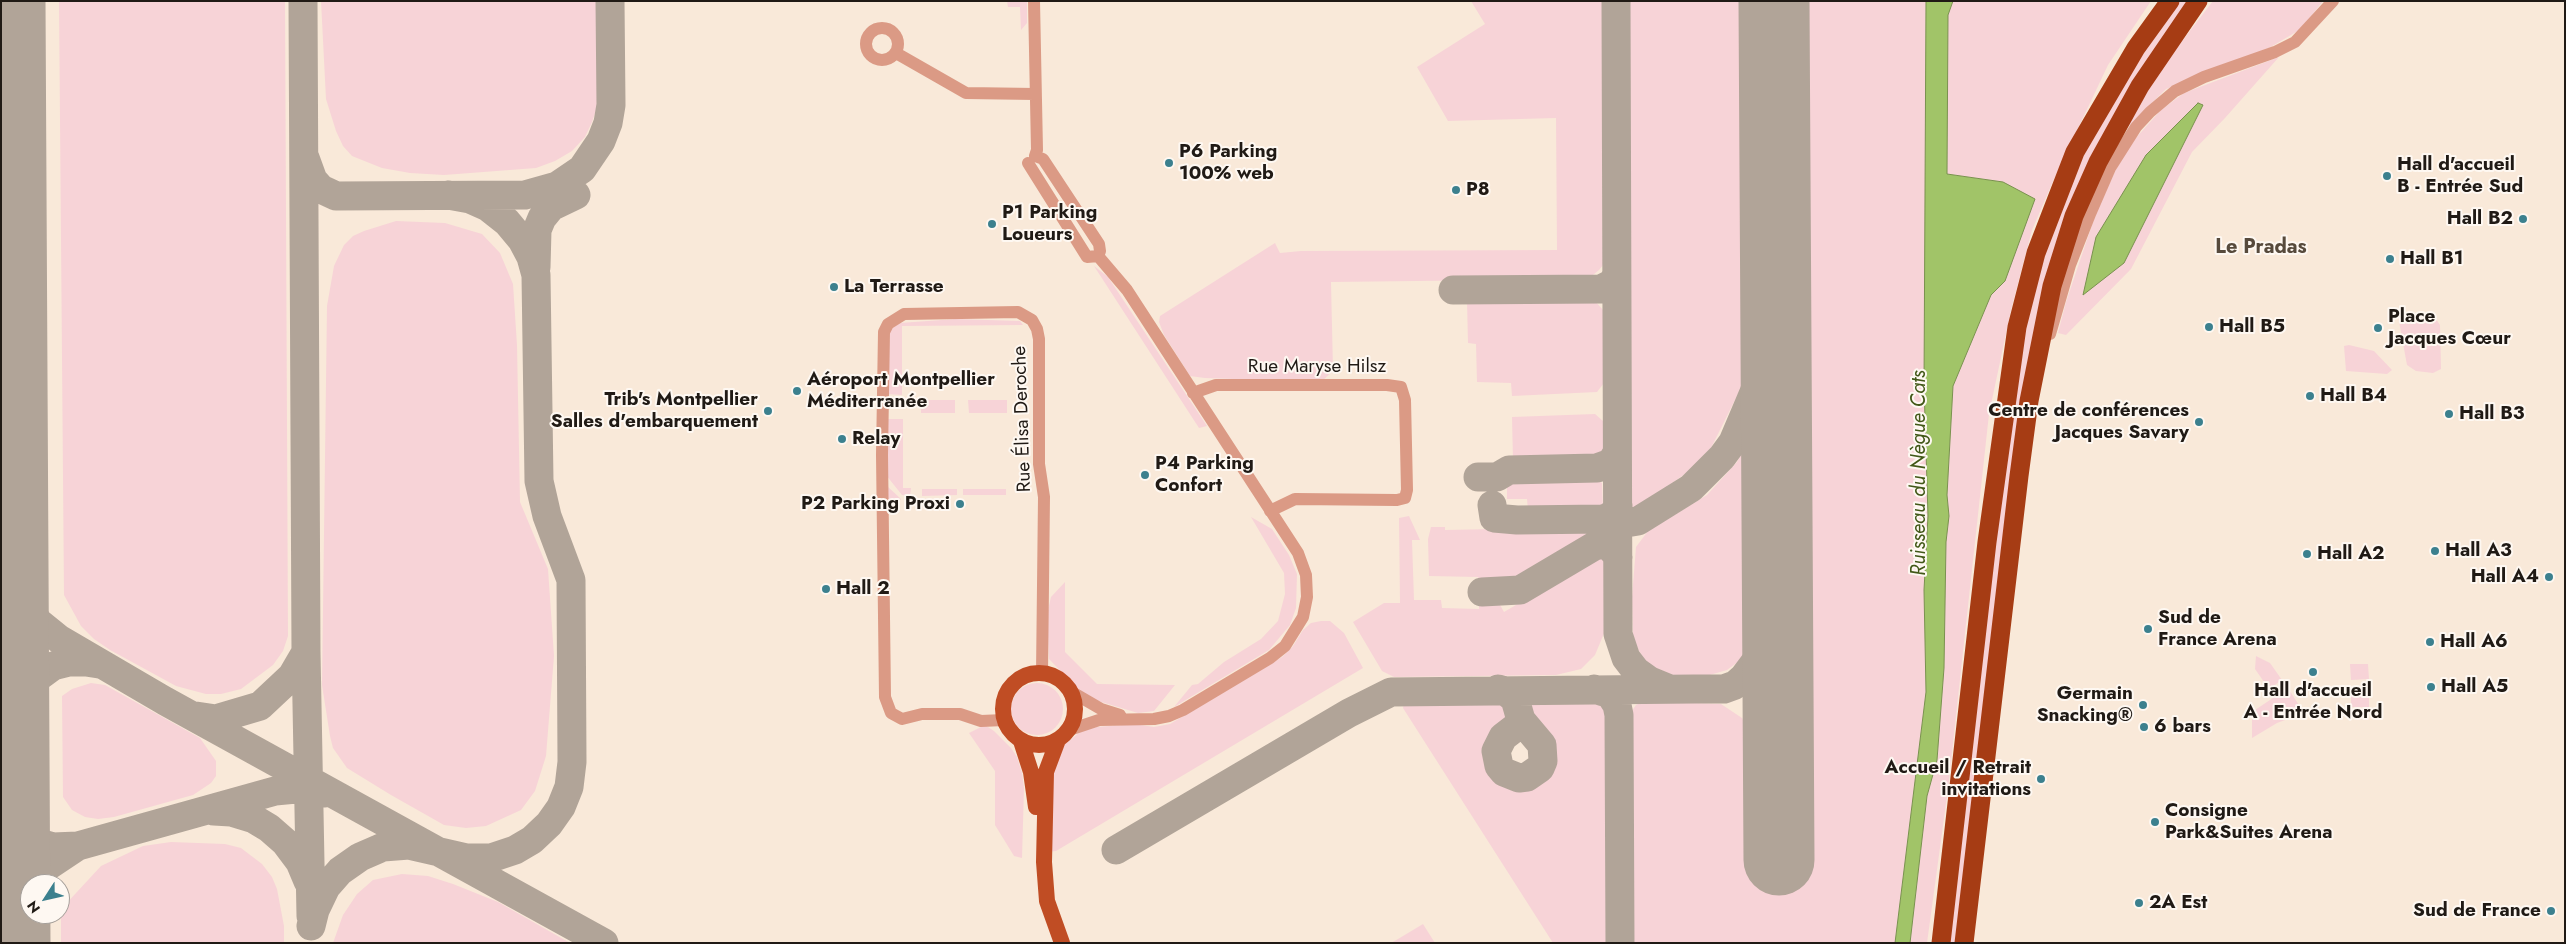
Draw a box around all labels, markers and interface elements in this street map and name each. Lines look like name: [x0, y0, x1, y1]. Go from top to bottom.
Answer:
place label: P6 Parking 100% web: [1179, 141, 1277, 185]
place label: Hall d'accueil B - Entrée Sud: [2397, 154, 2523, 198]
marker: P6 Parking 100% web: [1163, 157, 1175, 169]
marker: Hall d'accueil B - Entrée Sud: [2381, 170, 2393, 182]
place label: P8: [1466, 179, 1490, 201]
marker: P8: [1450, 184, 1462, 196]
place label: P1 Parking Loueurs: [1002, 202, 1097, 246]
place label: Hall B2: [2447, 208, 2513, 230]
marker: Hall B2: [2517, 213, 2529, 225]
marker: P1 Parking Loueurs: [986, 218, 998, 230]
district label: Le Pradas: [2215, 236, 2307, 260]
place label: Hall B1: [2400, 248, 2463, 270]
marker: Hall B1: [2384, 253, 2396, 265]
place label: La Terrasse: [844, 276, 944, 298]
marker: La Terrasse: [828, 281, 840, 293]
place label: Place Jacques Cœur: [2388, 306, 2511, 350]
place label: Hall B5: [2219, 316, 2285, 338]
marker: Hall B5: [2203, 321, 2215, 333]
marker: Place Jacques Cœur: [2372, 322, 2384, 334]
street label: Rue Élisa Deroche: [1009, 345, 1037, 493]
street label: Rue Maryse Hilsz: [1248, 356, 1386, 378]
place label: Aéroport Montpellier Méditerranée: [807, 369, 995, 413]
water label: Ruisseau du Nègue Cats: [1908, 370, 1932, 576]
marker: Aéroport Montpellier Méditerranée: [791, 385, 803, 397]
place label: Hall B4: [2320, 385, 2387, 407]
place label: Trib's Montpellier Salles d'embarquement: [551, 389, 758, 433]
marker: Hall B4: [2304, 390, 2316, 402]
place label: Centre de conférences Jacques Savary: [1988, 400, 2189, 444]
place label: Hall B3: [2459, 403, 2525, 425]
marker: Trib's Montpellier Salles d'embarquement: [762, 405, 774, 417]
marker: Hall B3: [2443, 408, 2455, 420]
marker: Centre de conférences Jacques Savary: [2193, 416, 2205, 428]
place label: Relay: [852, 428, 900, 450]
marker: Relay: [836, 433, 848, 445]
place label: P4 Parking Confort: [1155, 453, 1254, 497]
marker: P4 Parking Confort: [1139, 469, 1151, 481]
place label: P2 Parking Proxi: [801, 493, 950, 515]
marker: P2 Parking Proxi: [954, 498, 966, 510]
place label: Hall A3: [2445, 540, 2512, 562]
place label: Hall A2: [2317, 543, 2385, 565]
marker: Hall A3: [2429, 545, 2441, 557]
marker: Hall A2: [2301, 548, 2313, 560]
place label: Hall A4: [2471, 566, 2539, 588]
marker: Hall A4: [2543, 571, 2555, 583]
place label: Hall 2: [836, 578, 890, 600]
marker: Hall 2: [820, 583, 832, 595]
place label: Sud de France Arena: [2158, 607, 2277, 651]
marker: Sud de France Arena: [2142, 623, 2154, 635]
place label: Hall A6: [2440, 631, 2508, 653]
marker: Hall A6: [2424, 636, 2436, 648]
marker: Hall d'accueil A - Entrée Nord: [2307, 666, 2319, 678]
place label: Hall A5: [2441, 676, 2508, 698]
place label: Hall d'accueil A - Entrée Nord: [2244, 680, 2382, 724]
marker: Hall A5: [2425, 681, 2437, 693]
place label: Germain Snacking®: [2037, 683, 2133, 727]
marker: Germain Snacking®: [2137, 699, 2149, 711]
place label: 6 bars: [2154, 716, 2211, 738]
marker: 6 bars: [2138, 721, 2150, 733]
place label: Accueil / Retrait invitations: [1885, 757, 2031, 801]
marker: Accueil / Retrait invitations: [2035, 773, 2047, 785]
place label: Consigne Park&Suites Arena: [2165, 800, 2332, 844]
marker: Consigne Park&Suites Arena: [2149, 816, 2161, 828]
north arrow: [20, 874, 70, 924]
place label: 2A Est: [2149, 892, 2207, 914]
text: N: [22, 897, 45, 917]
marker: 2A Est: [2133, 897, 2145, 909]
place label: Sud de France: [2413, 900, 2541, 922]
marker: Sud de France: [2545, 905, 2557, 917]

